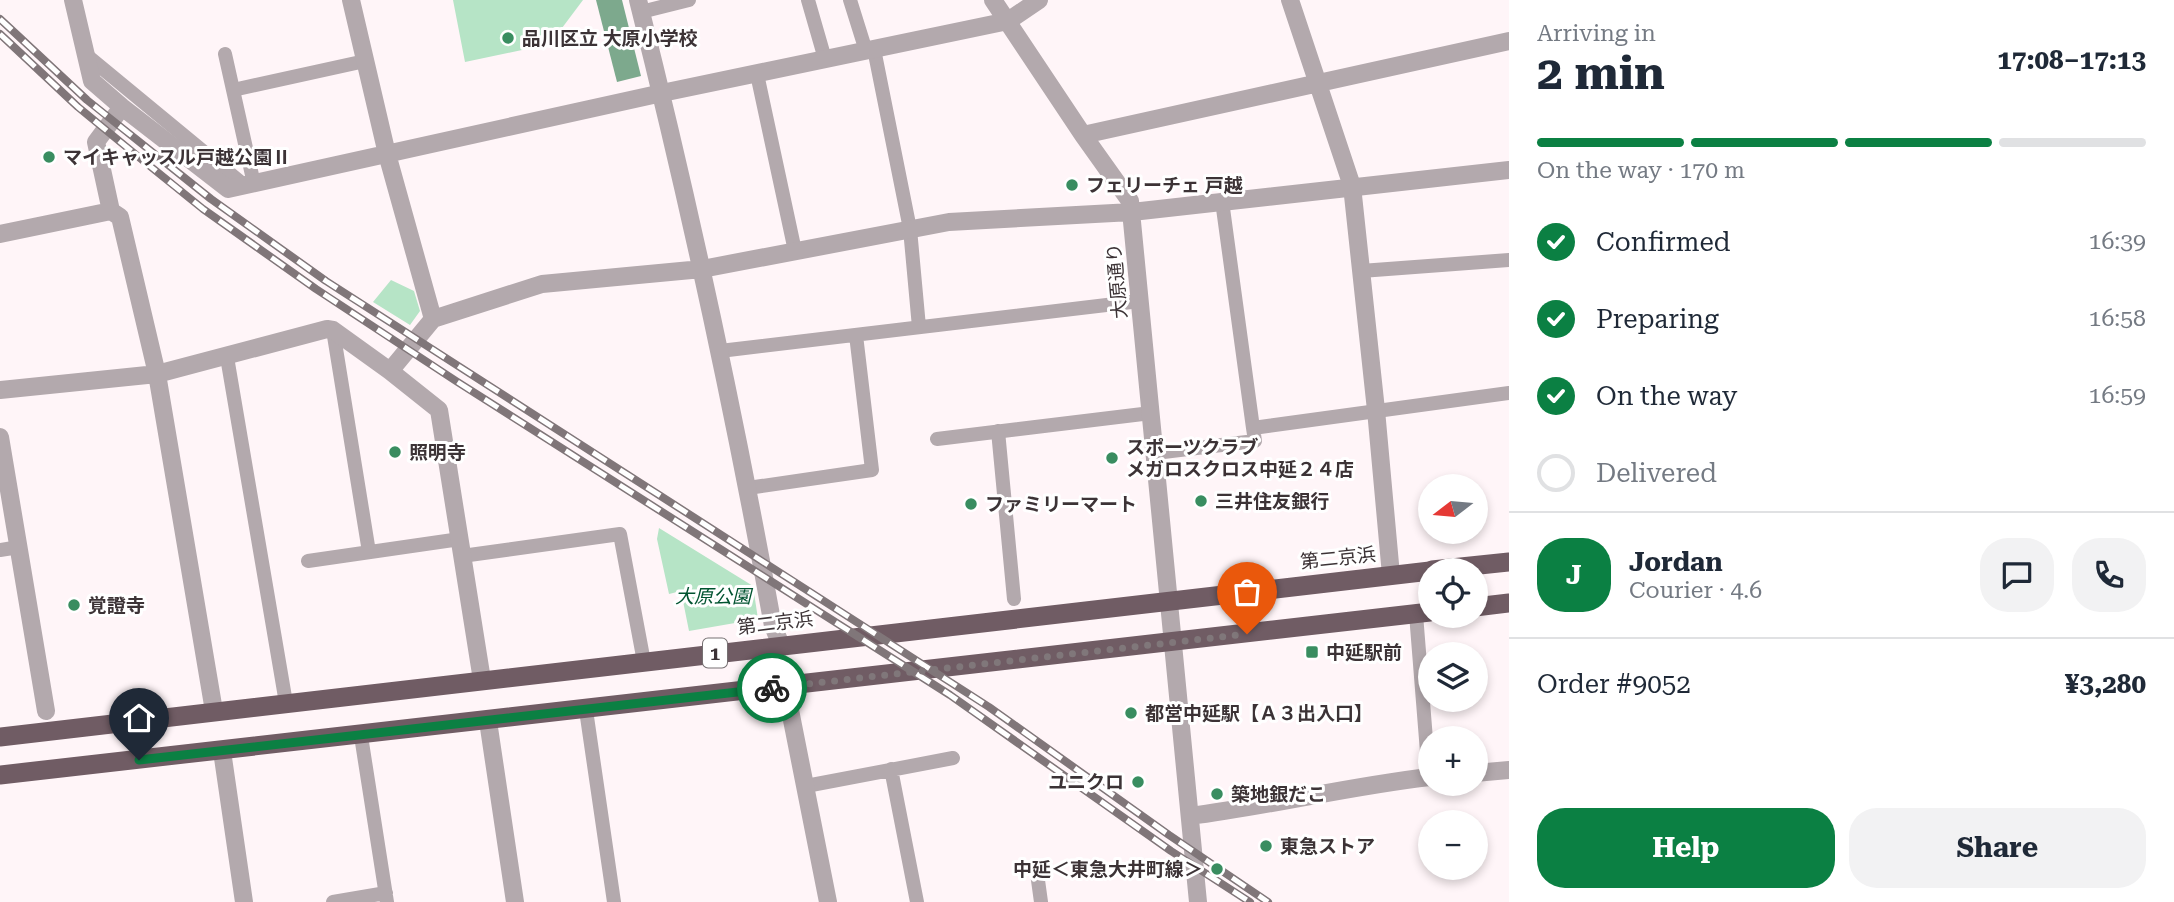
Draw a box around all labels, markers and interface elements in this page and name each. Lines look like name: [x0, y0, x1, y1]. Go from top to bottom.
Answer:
text: Arriving in: [1537, 20, 1656, 47]
place label: 品川区立 大原小学校: [522, 27, 698, 50]
marker: 品川区立 大原小学校: [500, 30, 516, 46]
text: 17:08–17:13: [1997, 45, 2146, 75]
text: 2 min: [1537, 46, 1665, 100]
place label: マイキャッスル戸越公園Ⅱ: [63, 146, 291, 169]
marker: マイキャッスル戸越公園Ⅱ: [41, 149, 57, 165]
text: On the way · 170 m: [1537, 157, 1745, 184]
place label: フェリーチェ 戸越: [1086, 174, 1243, 197]
marker: フェリーチェ 戸越: [1064, 177, 1080, 193]
icon: check: [1537, 223, 1575, 261]
text: Confirmed: [1596, 227, 1731, 257]
text: 16:39: [2089, 228, 2146, 255]
street label: 大原通り: [1102, 242, 1132, 320]
icon: check: [1537, 300, 1575, 338]
text: Preparing: [1596, 304, 1719, 334]
text: 16:58: [2089, 305, 2146, 332]
icon: check: [1537, 377, 1575, 415]
text: On the way: [1596, 381, 1737, 411]
text: 16:59: [2089, 382, 2146, 409]
place label: スポーツクラブ メガロスクロス中延２４店: [1126, 436, 1354, 481]
place label: 照明寺: [409, 441, 466, 464]
marker: 照明寺: [387, 444, 403, 460]
marker: スポーツクラブ メガロスクロス中延２４店: [1104, 450, 1120, 466]
text: Delivered: [1596, 458, 1717, 488]
north arrow: [1418, 474, 1488, 544]
map controls: [1418, 474, 1488, 880]
place label: 三井住友銀行: [1215, 490, 1329, 513]
place label: ファミリーマート: [985, 493, 1137, 516]
marker: 三井住友銀行: [1193, 493, 1209, 509]
marker: ファミリーマート: [963, 496, 979, 512]
button: chat: [1980, 538, 2054, 612]
button: phone: [2072, 538, 2146, 612]
street label: 第二京浜: [1299, 543, 1377, 573]
text: Jordan: [1629, 547, 1723, 577]
button: locate: [1418, 558, 1488, 628]
text: J: [1566, 560, 1582, 590]
pin: [1217, 562, 1277, 634]
icon: bag: [1228, 573, 1266, 611]
text: Courier · 4.6: [1629, 577, 1762, 604]
park label: 大原公園: [675, 585, 754, 608]
place label: 覚證寺: [88, 594, 145, 617]
marker: 覚證寺: [66, 597, 82, 613]
street label: 第二京浜: [736, 607, 814, 639]
road number: 1: [703, 638, 727, 668]
place label: 中延駅前: [1326, 641, 1402, 664]
button: layers: [1418, 642, 1488, 712]
marker: 中延駅前: [1304, 644, 1320, 660]
courier: [737, 653, 807, 723]
icon: bike: [753, 669, 791, 707]
text: Order #9052: [1537, 669, 1691, 699]
text: ¥3,280: [2065, 669, 2146, 699]
pin: [109, 688, 169, 760]
icon: home: [120, 699, 158, 737]
place label: 都営中延駅【Ａ３出入口】: [1145, 702, 1373, 725]
marker: 都営中延駅【Ａ３出入口】: [1123, 705, 1139, 721]
button: +: [1418, 726, 1488, 796]
place label: ユニクロ: [1048, 771, 1124, 794]
marker: ユニクロ: [1130, 774, 1146, 790]
place label: 築地銀だこ: [1231, 783, 1326, 806]
marker: 築地銀だこ: [1209, 786, 1225, 802]
button: Help: [1537, 808, 1835, 888]
button: Share: [1849, 808, 2146, 888]
button: −: [1418, 810, 1488, 880]
place label: 東急ストア: [1280, 835, 1375, 858]
marker: 東急ストア: [1258, 838, 1274, 854]
place label: 中延＜東急大井町線＞: [1013, 858, 1203, 881]
marker: 中延＜東急大井町線＞: [1209, 861, 1225, 877]

